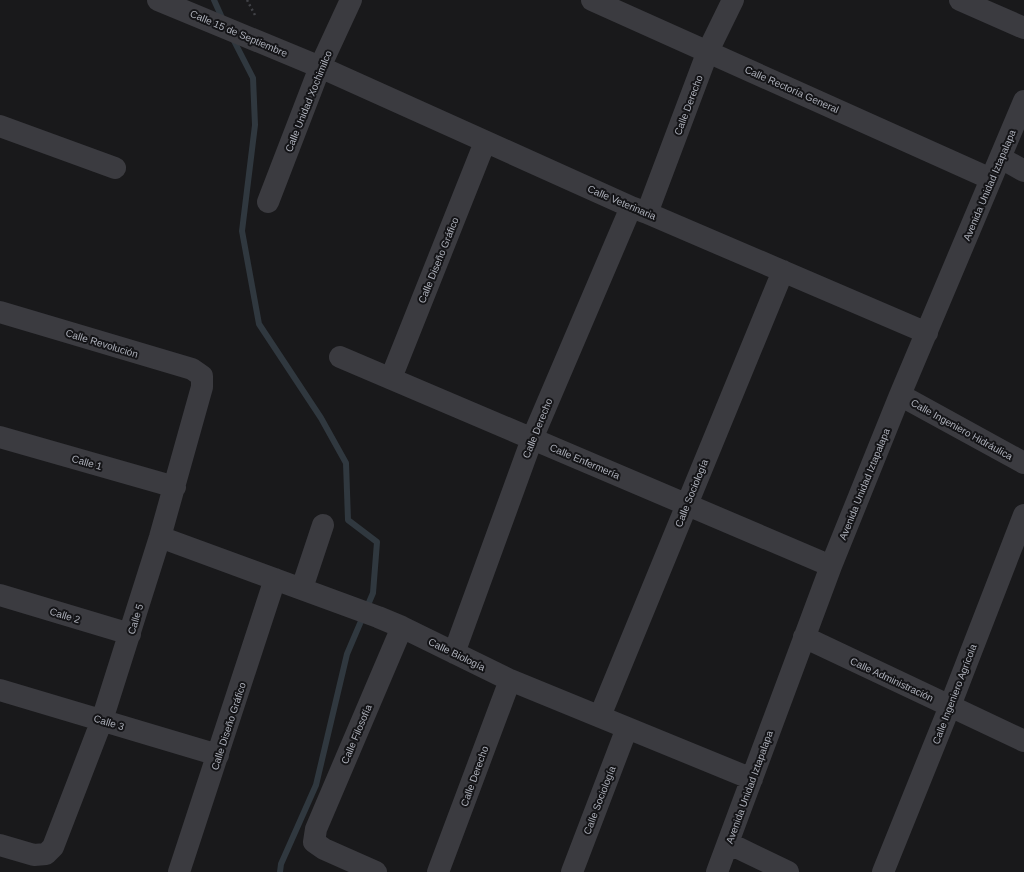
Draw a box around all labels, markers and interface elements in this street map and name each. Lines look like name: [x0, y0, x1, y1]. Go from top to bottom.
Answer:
street label: Calle 15 de Septiembre: [189, 8, 289, 59]
street label: Calle Unidad Xochimilco: [283, 48, 334, 153]
street label: Calle Rectoría General: [743, 64, 840, 115]
street label: Calle Derecho: [672, 73, 705, 137]
street label: Avenida Unidad Iztapalapa: [961, 128, 1018, 242]
street label: Calle Veterinaria: [586, 183, 658, 222]
street label: Calle Diseño Gráfico: [416, 215, 461, 305]
street label: Calle Revolución: [64, 327, 139, 360]
street label: Calle Derecho: [520, 396, 555, 460]
street label: Calle Ingeniero Hidráulica: [909, 397, 1015, 462]
street label: Avenida Unidad Iztapalapa: [837, 426, 892, 542]
street label: Calle Enfermería: [548, 442, 622, 481]
street label: Calle 1: [70, 453, 104, 472]
street label: Calle Sociología: [673, 457, 710, 529]
street label: Calle 5: [126, 602, 145, 636]
street label: Calle 2: [48, 606, 82, 625]
street label: Calle Biología: [427, 636, 487, 673]
street label: Calle Ingeniero Agrícola: [930, 642, 979, 746]
street label: Calle Administración: [848, 655, 935, 704]
street label: Calle Diseño Gráfico: [209, 680, 248, 771]
street label: Calle Filosofía: [339, 702, 374, 766]
street label: Calle 3: [92, 713, 126, 732]
street label: Avenida Unidad Iztapalapa: [724, 729, 775, 845]
street label: Calle Derecho: [458, 744, 491, 808]
street label: Calle Sociología: [581, 764, 618, 836]

